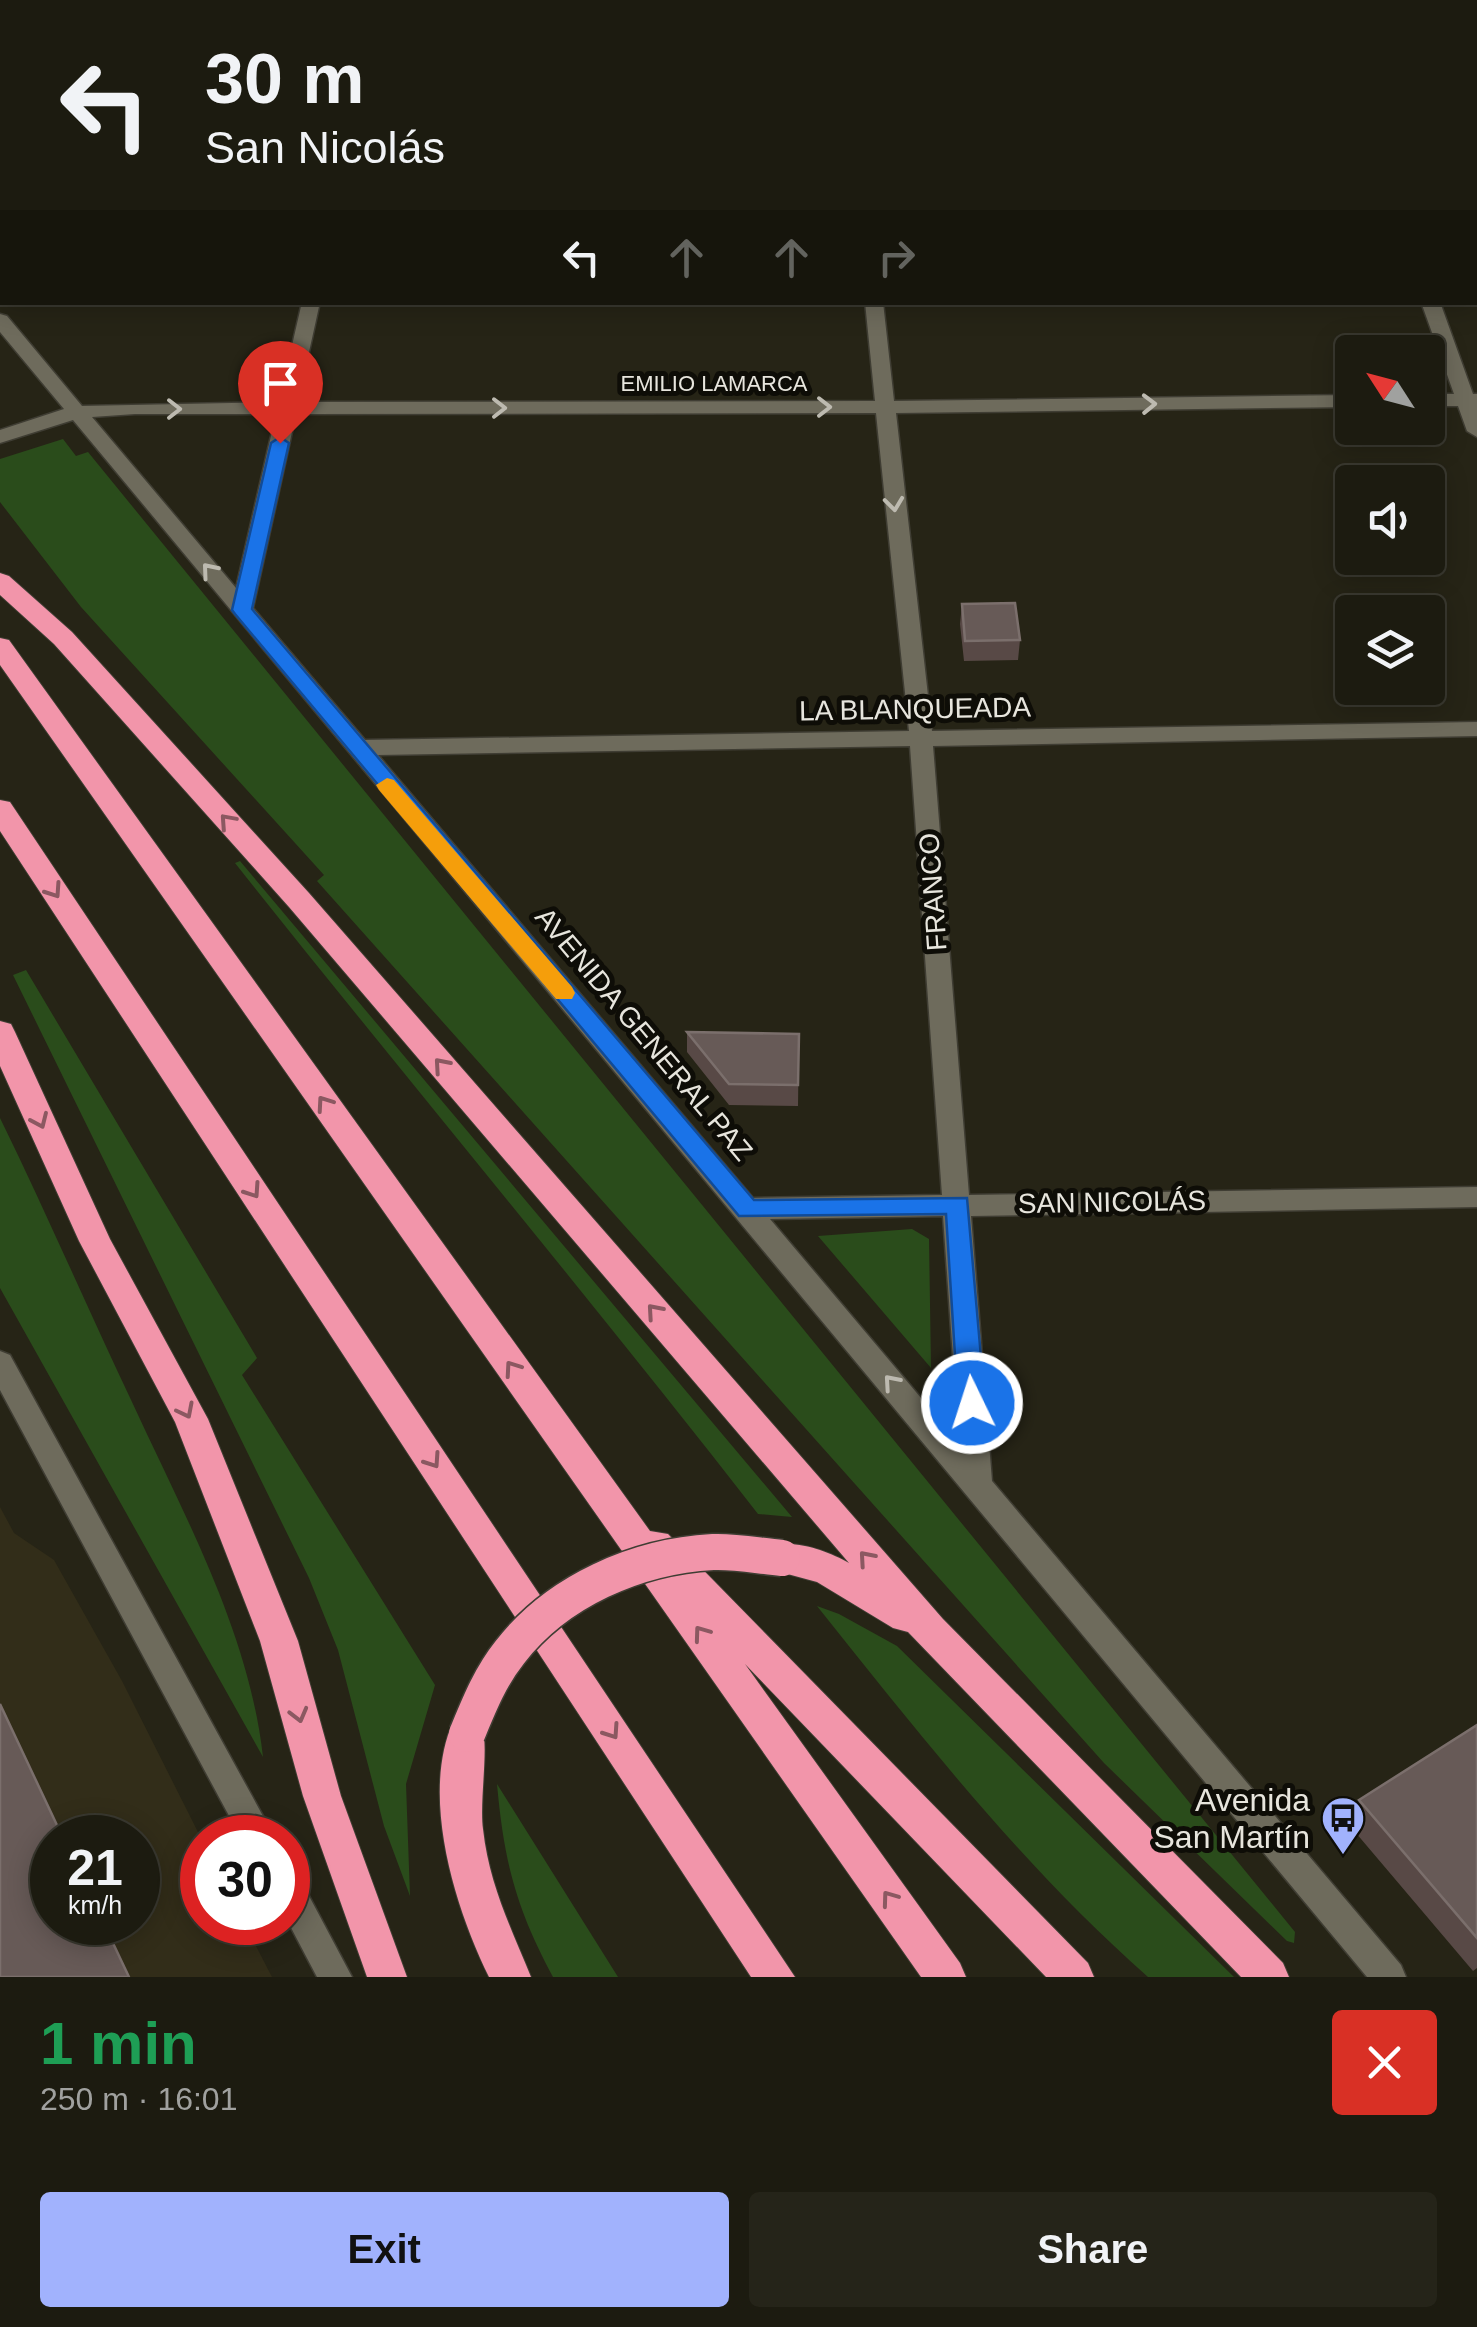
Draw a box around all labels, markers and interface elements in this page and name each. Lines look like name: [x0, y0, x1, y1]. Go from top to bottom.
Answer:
icon: left: [40, 40, 170, 170]
text: 30 m: [205, 40, 365, 118]
text: San Nicolás: [205, 122, 445, 173]
icon: left: [554, 230, 609, 285]
icon: ahead: [659, 230, 714, 285]
icon: ahead: [764, 230, 819, 285]
icon: right: [869, 230, 924, 285]
north arrow: [1335, 335, 1445, 445]
map controls: [1335, 335, 1445, 705]
pin: [238, 341, 323, 444]
icon: arrive: [253, 356, 308, 411]
street label: EMILIO LAMARCA: [620, 371, 808, 396]
one-way arrow: [1142, 393, 1157, 415]
one-way arrow: [492, 397, 507, 419]
one-way arrow: [816, 397, 832, 418]
one-way arrow: [166, 398, 182, 419]
button: sound: [1335, 465, 1445, 575]
one-way arrow: [883, 496, 904, 512]
one-way arrow: [203, 564, 221, 582]
button: layers: [1335, 595, 1445, 705]
street label: LA BLANQUEADA: [799, 691, 1032, 727]
one-way arrow: [221, 814, 239, 833]
street label: FRANCO: [913, 832, 953, 952]
one-way arrow: [42, 879, 60, 898]
street label: AVENIDA GENERAL PAZ: [529, 901, 759, 1167]
one-way arrow: [435, 1058, 453, 1077]
one-way arrow: [318, 1096, 336, 1114]
one-way arrow: [28, 1111, 48, 1129]
one-way arrow: [241, 1179, 259, 1198]
street label: SAN NICOLÁS: [1018, 1185, 1206, 1219]
one-way arrow: [647, 1304, 665, 1323]
position arrow: [920, 1351, 1024, 1455]
one-way arrow: [506, 1361, 524, 1380]
one-way arrow: [884, 1375, 902, 1394]
one-way arrow: [174, 1401, 194, 1419]
one-way arrow: [420, 1451, 439, 1469]
one-way arrow: [859, 1551, 877, 1569]
one-way arrow: [695, 1626, 712, 1644]
one-way arrow: [288, 1706, 309, 1723]
one-way arrow: [600, 1722, 619, 1740]
place label: Avenida San Martín: [1153, 1782, 1310, 1855]
bus stop icon: Avenida San Martín: [1320, 1795, 1366, 1856]
speed limit sign: 30: [180, 1815, 310, 1945]
text: 21: [67, 1840, 123, 1896]
one-way arrow: [883, 1890, 902, 1909]
text: km/h: [68, 1891, 122, 1919]
text: 1 min: [40, 2010, 197, 2077]
button: close: [1332, 2010, 1437, 2115]
text: 250 m · 16:01: [40, 2081, 237, 2117]
button: Exit: [40, 2192, 729, 2307]
button: Share: [749, 2192, 1437, 2307]

